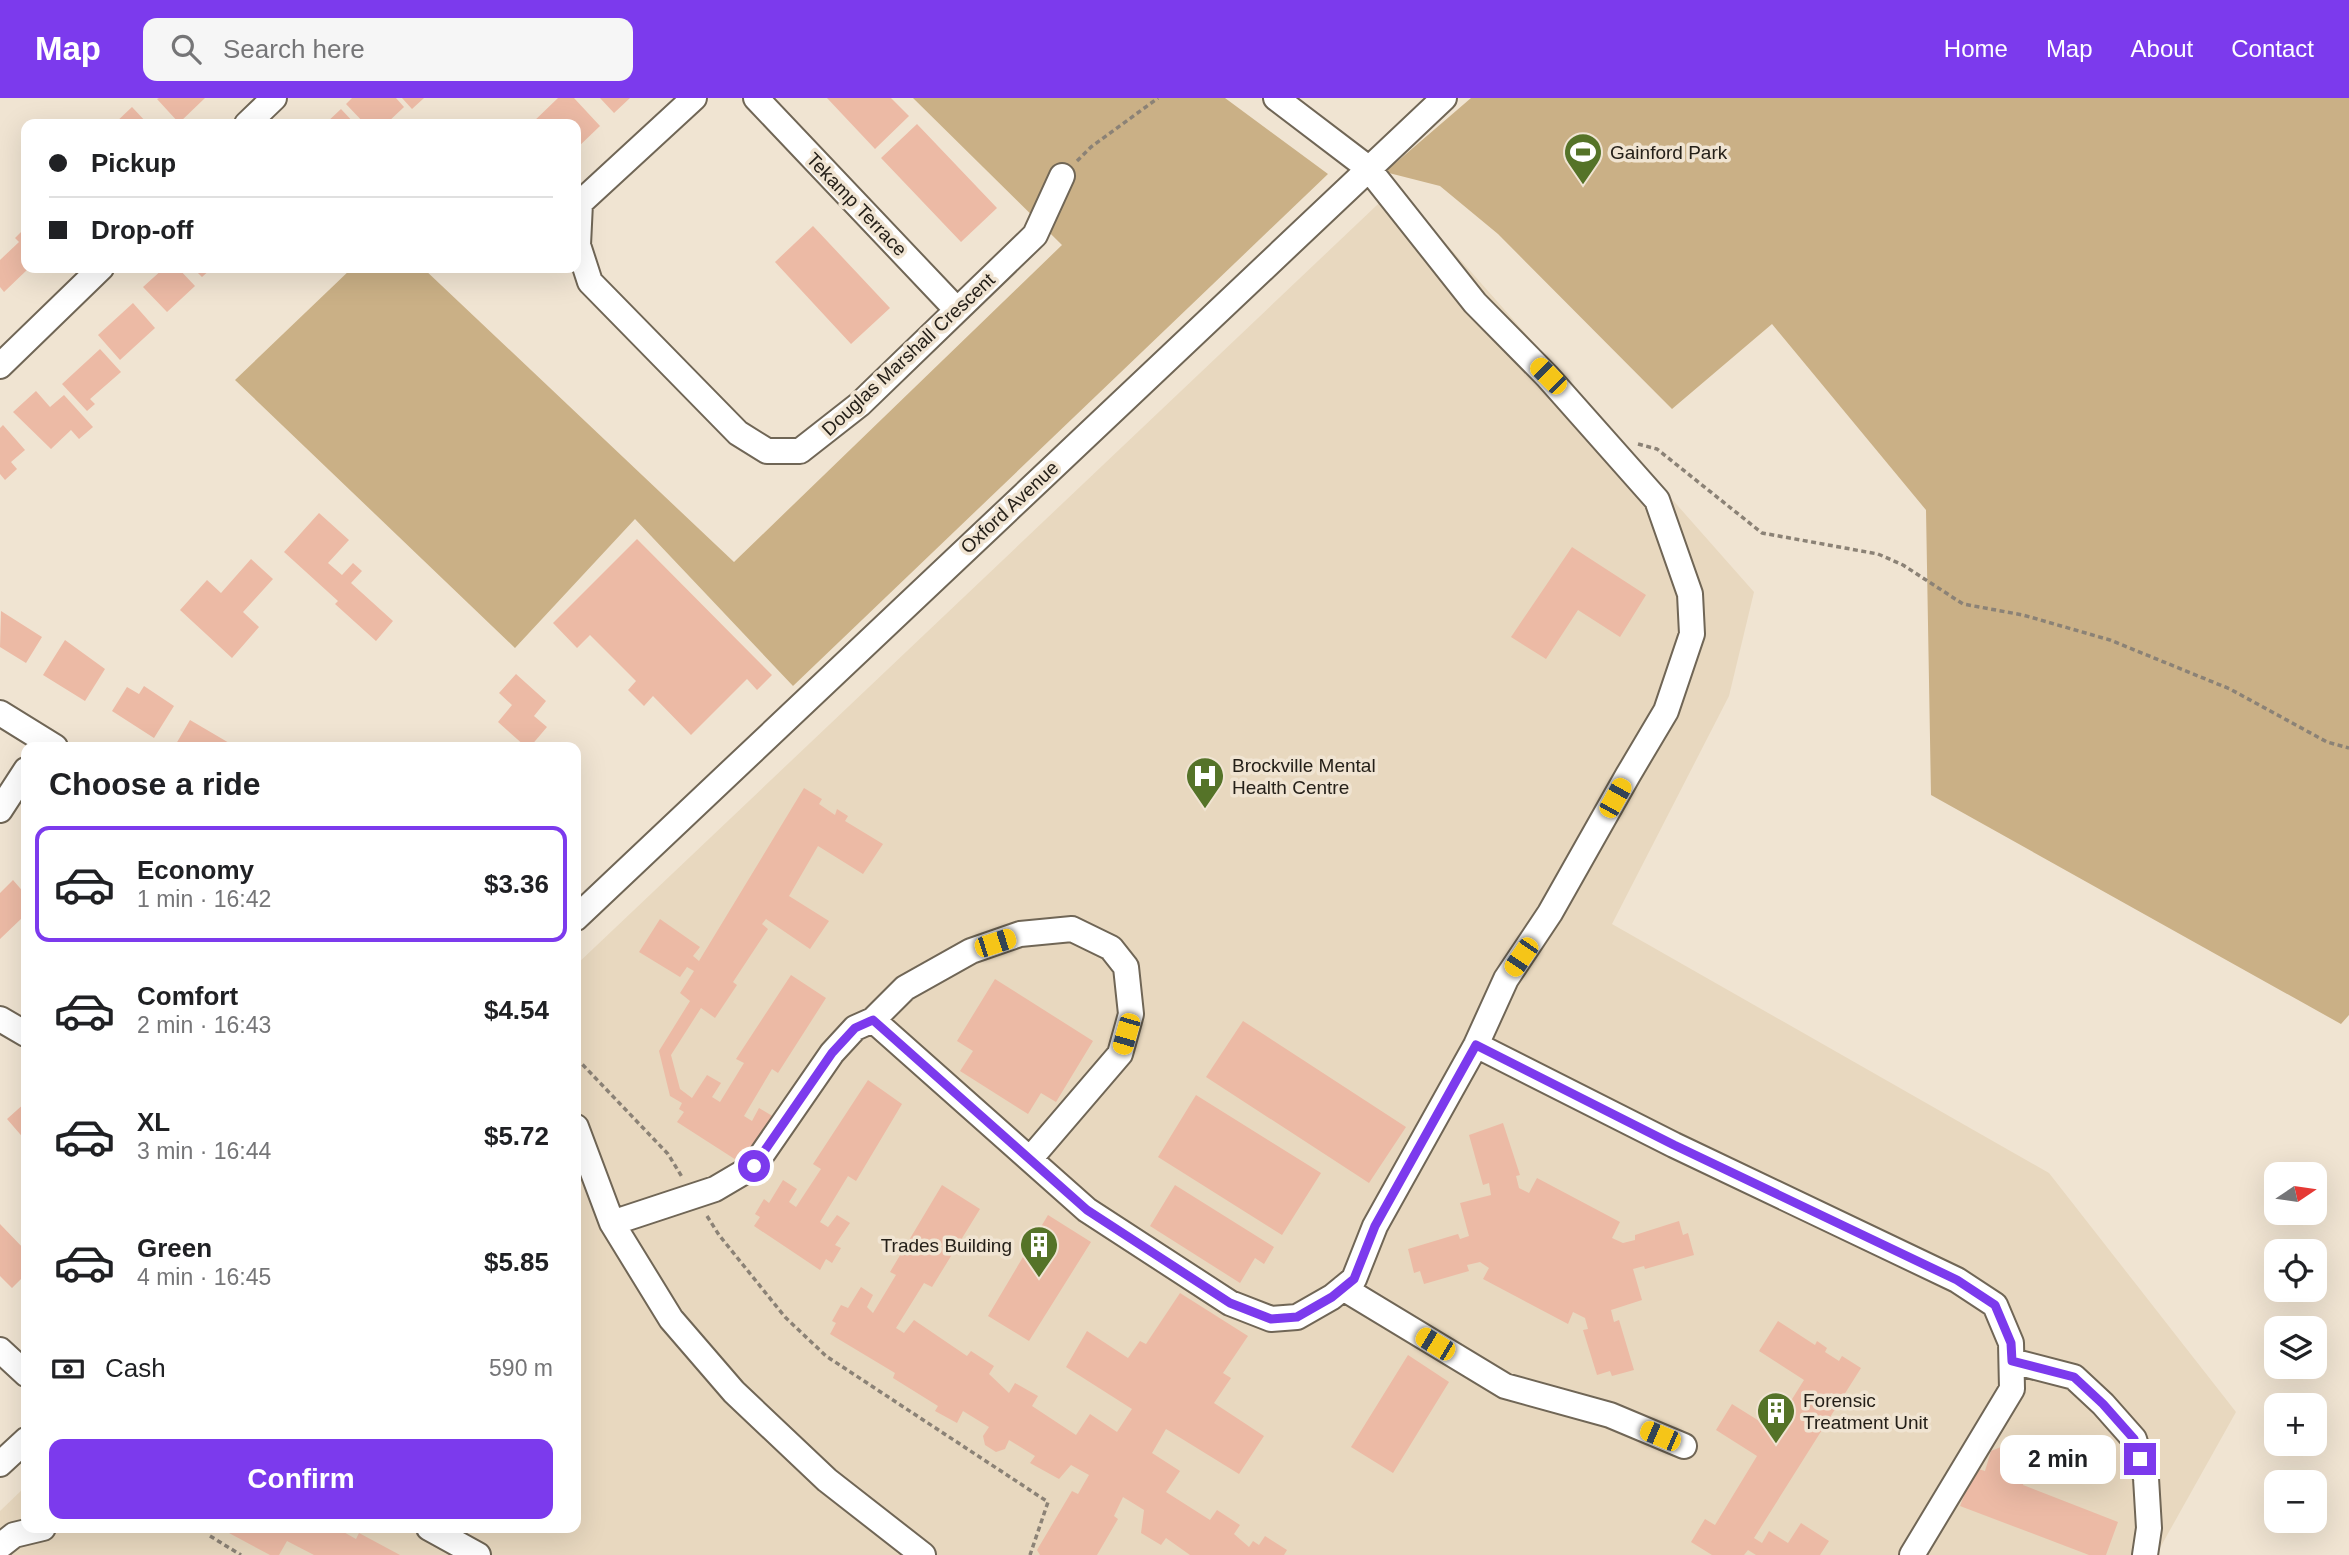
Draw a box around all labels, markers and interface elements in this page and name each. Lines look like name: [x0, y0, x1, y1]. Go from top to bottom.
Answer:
search box: [143, 18, 633, 81]
text: Map: [35, 30, 101, 67]
icon: search: [167, 30, 205, 68]
text: Search here: [223, 34, 365, 64]
text: Home: [1944, 35, 2008, 62]
text: Map: [2046, 35, 2093, 62]
text: About: [2131, 35, 2193, 62]
text: Contact: [2231, 35, 2314, 62]
sports icon: Gainford Park: [1562, 131, 1604, 186]
place label: Gainford Park: [1610, 142, 1728, 163]
text: Pickup: [91, 148, 176, 178]
street label: Tekamp Terrace: [802, 149, 911, 260]
text: Drop-off: [91, 215, 194, 245]
street label: Douglas Marshall Crescent: [818, 268, 999, 440]
car: [1526, 354, 1571, 398]
street label: Oxford Avenue: [956, 457, 1062, 558]
hospital icon: Brockville Mental Health Centre: [1184, 755, 1226, 810]
place label: Brockville Mental Health Centre: [1232, 755, 1376, 798]
text: Choose a ride: [49, 766, 261, 802]
car: [1596, 775, 1635, 821]
icon: car: [53, 853, 116, 916]
text: Economy: [137, 855, 254, 885]
text: $3.36: [484, 869, 549, 899]
text: 1 min · 16:42: [137, 886, 271, 912]
car: [972, 927, 1019, 959]
car: [1501, 934, 1542, 980]
icon: car: [53, 979, 116, 1042]
text: Comfort: [137, 981, 238, 1011]
text: $4.54: [484, 995, 549, 1025]
car: [1111, 1011, 1142, 1057]
text: 2 min · 16:43: [137, 1012, 271, 1038]
icon: car: [53, 1105, 116, 1168]
text: XL: [137, 1107, 170, 1137]
text: $5.72: [484, 1121, 549, 1151]
text: 3 min · 16:44: [137, 1138, 271, 1164]
route start: [738, 1150, 770, 1182]
north arrow: [2264, 1162, 2328, 1225]
map controls: [2264, 1162, 2327, 1533]
building icon: Trades Building: [1018, 1224, 1060, 1279]
icon: car: [53, 1231, 116, 1294]
text: Green: [137, 1233, 212, 1263]
place label: Trades Building: [881, 1235, 1012, 1256]
button: locate: [2264, 1239, 2327, 1302]
text: $5.85: [484, 1247, 549, 1277]
text: 4 min · 16:45: [137, 1264, 271, 1290]
button: layers: [2264, 1316, 2327, 1379]
car: [1412, 1324, 1459, 1364]
icon: cash: [49, 1350, 87, 1388]
text: Cash: [105, 1353, 166, 1383]
text: 590 m: [489, 1355, 553, 1381]
building icon: Forensic Treatment Unit: [1755, 1390, 1797, 1445]
place label: Forensic Treatment Unit: [1803, 1390, 1929, 1433]
button: +: [2264, 1393, 2327, 1456]
car: [1637, 1418, 1684, 1454]
callout: 2 min: [2000, 1434, 2116, 1484]
button: Confirm: [49, 1439, 553, 1519]
route end: [2124, 1443, 2156, 1475]
text: 2 min: [2028, 1446, 2088, 1472]
button: −: [2264, 1470, 2327, 1533]

